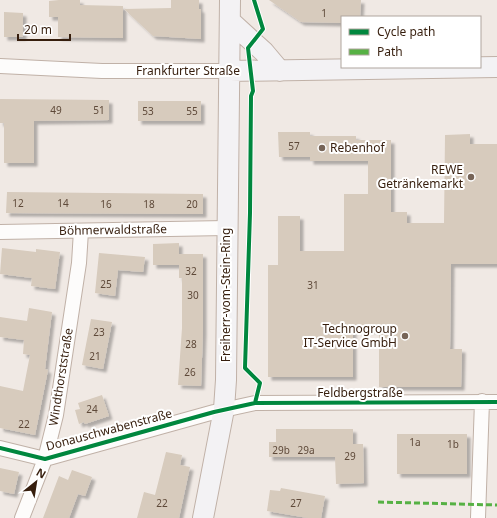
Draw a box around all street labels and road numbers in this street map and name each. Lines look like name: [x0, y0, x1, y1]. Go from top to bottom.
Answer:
street label: Frankfurter Straße: [136, 62, 240, 79]
street label: Böhmerwaldstraße: [59, 220, 167, 239]
street label: Freiherr-vom-Stein-Ring: [217, 228, 234, 362]
street label: Windthorststraße: [44, 326, 77, 427]
street label: Feldbergstraße: [317, 384, 403, 401]
street label: Donauschwabenstraße: [44, 404, 174, 455]

